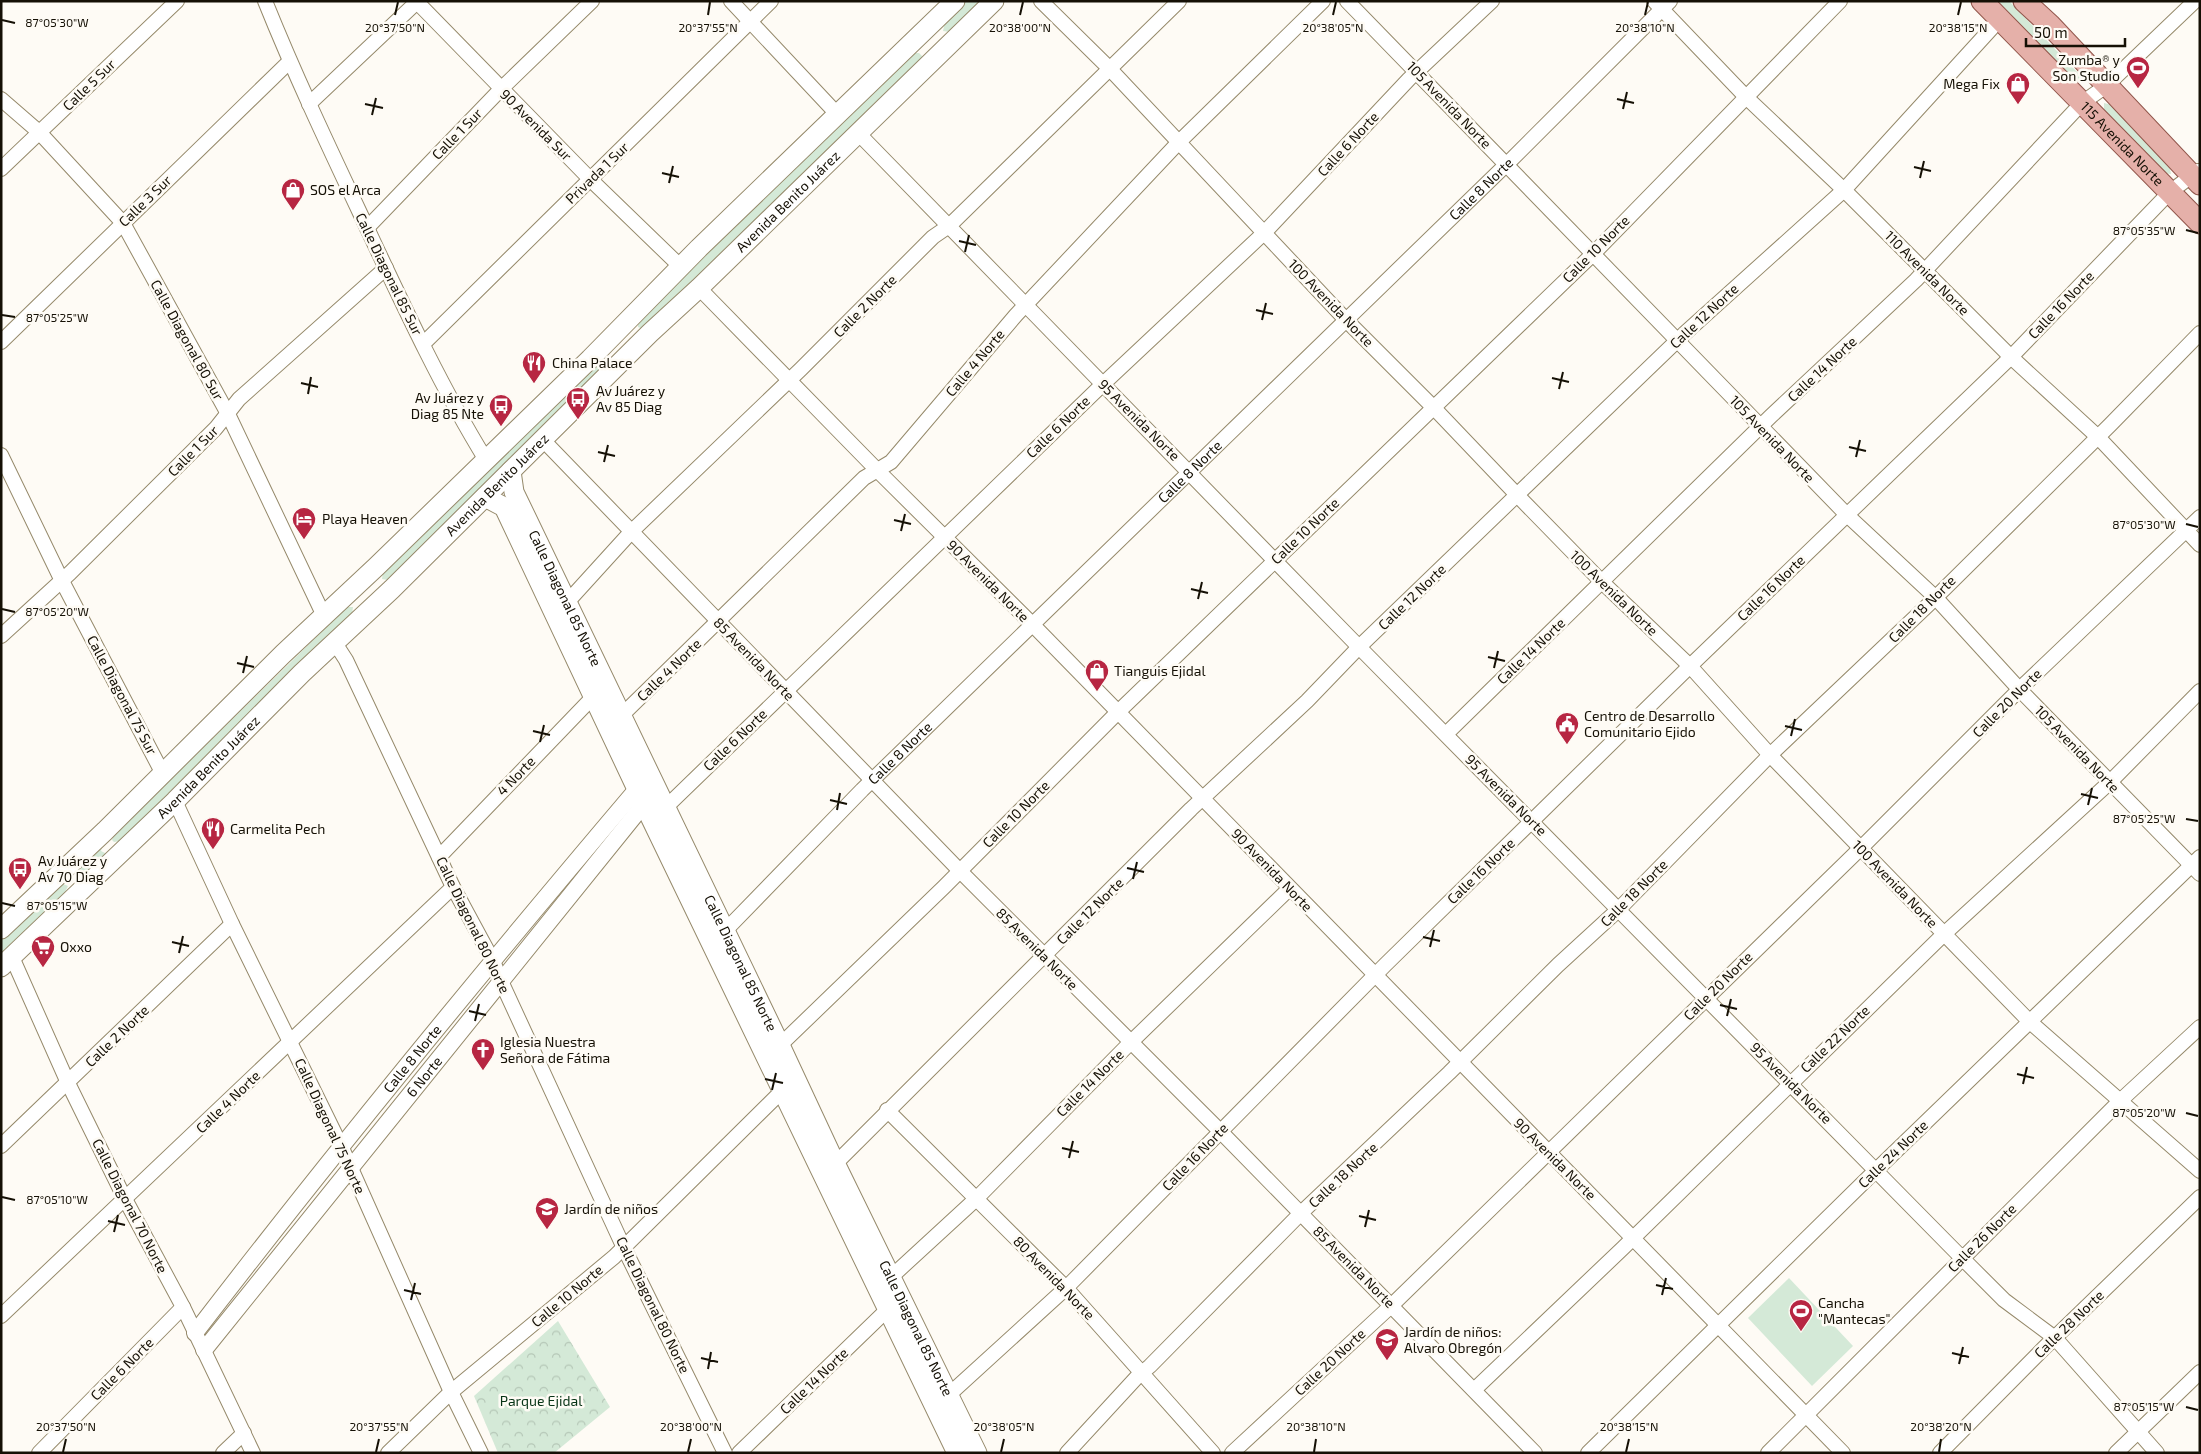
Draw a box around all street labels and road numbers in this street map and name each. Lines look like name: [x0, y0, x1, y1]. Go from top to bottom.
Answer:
street label: Calle 5 Sur: [59, 55, 119, 114]
street label: 105 Avenida Norte: [1404, 58, 1495, 152]
street label: 90 Avenida Sur: [497, 85, 576, 164]
street label: 115 Avenida Norte: [2077, 98, 2168, 189]
street label: Calle 1 Sur: [428, 104, 486, 163]
street label: Calle 6 Norte: [1313, 108, 1382, 179]
street label: Privada 1 Sur: [561, 138, 632, 207]
street label: Avenida Benito Juárez: [732, 147, 843, 255]
street label: Calle 8 Norte: [1445, 154, 1516, 223]
street label: Calle 3 Sur: [115, 171, 175, 230]
street label: Calle Diagonal 85 Sur: [352, 210, 427, 338]
street label: Calle 10 Norte: [1559, 212, 1633, 286]
street label: 110 Avenida Norte: [1882, 227, 1973, 318]
street label: 100 Avenida Norte: [1285, 255, 1378, 350]
street label: Calle 16 Norte: [2024, 267, 2097, 342]
street label: Calle 2 Norte: [830, 271, 900, 341]
street label: Calle Diagonal 80 Sur: [147, 277, 228, 403]
street label: Calle 12 Norte: [1666, 280, 1741, 352]
street label: Calle 4 Norte: [942, 326, 1008, 400]
street label: Calle 14 Norte: [1784, 332, 1860, 405]
street label: 95 Avenida Norte: [1095, 375, 1184, 464]
street label: Calle 6 Norte: [1022, 392, 1093, 461]
street label: 105 Avenida Norte: [1727, 392, 1818, 486]
street label: Calle 1 Sur: [164, 421, 222, 480]
street label: Avenida Benito Juárez: [442, 430, 552, 539]
street label: Calle 8 Norte: [1154, 436, 1225, 506]
street label: Calle 10 Norte: [1267, 494, 1342, 567]
street label: Calle Diagonal 85 Norte: [526, 527, 605, 669]
street label: 90 Avenida Norte: [944, 536, 1033, 625]
street label: 100 Avenida Norte: [1567, 546, 1662, 639]
street label: Calle 16 Norte: [1733, 551, 1808, 624]
street label: Calle 12 Norte: [1374, 560, 1449, 633]
street label: Calle 18 Norte: [1884, 571, 1959, 646]
street label: 85 Avenida Norte: [710, 614, 798, 704]
street label: Calle 14 Norte: [1493, 614, 1568, 687]
street label: Calle Diagonal 75 Sur: [84, 632, 161, 758]
street label: Calle 4 Norte: [633, 635, 704, 704]
street label: Calle 20 Norte: [1969, 665, 2045, 741]
street label: 105 Avenida Norte: [2032, 702, 2123, 796]
street label: Calle 6 Norte: [699, 705, 770, 774]
street label: Avenida Benito Juárez: [153, 712, 263, 822]
street label: Calle 8 Norte: [864, 718, 935, 788]
street label: 95 Avenida Norte: [1462, 750, 1551, 839]
street label: 4 Norte: [493, 752, 538, 799]
street label: Calle 10 Norte: [979, 777, 1053, 851]
street label: 90 Avenida Norte: [1228, 824, 1316, 915]
street label: Calle 16 Norte: [1443, 834, 1518, 907]
street label: 100 Avenida Norte: [1849, 836, 1942, 931]
street label: Calle Diagonal 80 Norte: [433, 854, 514, 996]
street label: Calle 18 Norte: [1596, 855, 1671, 930]
street label: Calle 12 Norte: [1053, 874, 1127, 948]
street label: Calle Diagonal 85 Norte: [701, 892, 781, 1034]
street label: 85 Avenida Norte: [993, 904, 1082, 993]
street label: Calle 20 Norte: [1680, 948, 1756, 1024]
street label: Calle 2 Norte: [81, 1001, 152, 1070]
street label: Calle 22 Norte: [1796, 1001, 1873, 1076]
street label: Calle 8 Norte: [379, 1021, 445, 1096]
street label: 95 Avenida Norte: [1747, 1038, 1836, 1127]
street label: Calle 14 Norte: [1052, 1045, 1127, 1120]
street label: 6 Norte: [402, 1053, 445, 1100]
street label: Calle Diagonal 75 Norte: [292, 1055, 369, 1196]
street label: Calle 4 Norte: [192, 1067, 263, 1136]
street label: 90 Avenida Norte: [1511, 1114, 1600, 1203]
street label: Calle 24 Norte: [1854, 1116, 1931, 1191]
street label: Calle 16 Norte: [1158, 1119, 1231, 1194]
street label: Calle Diagonal 70 Norte: [89, 1136, 172, 1276]
street label: Calle 18 Norte: [1305, 1138, 1381, 1211]
street label: Calle 26 Norte: [1944, 1200, 2019, 1275]
street label: 85 Avenida Norte: [1310, 1222, 1399, 1311]
street label: 80 Avenida Norte: [1010, 1232, 1099, 1323]
street label: Calle Diagonal 80 Norte: [613, 1234, 694, 1376]
street label: Calle Diagonal 85 Norte: [876, 1257, 957, 1399]
street label: Calle 10 Norte: [527, 1261, 606, 1330]
street label: Calle 28 Norte: [2030, 1286, 2107, 1361]
street label: Calle 20 Norte: [1291, 1325, 1368, 1399]
street label: Calle 6 Norte: [87, 1334, 157, 1404]
street label: Calle 14 Norte: [776, 1344, 851, 1417]

